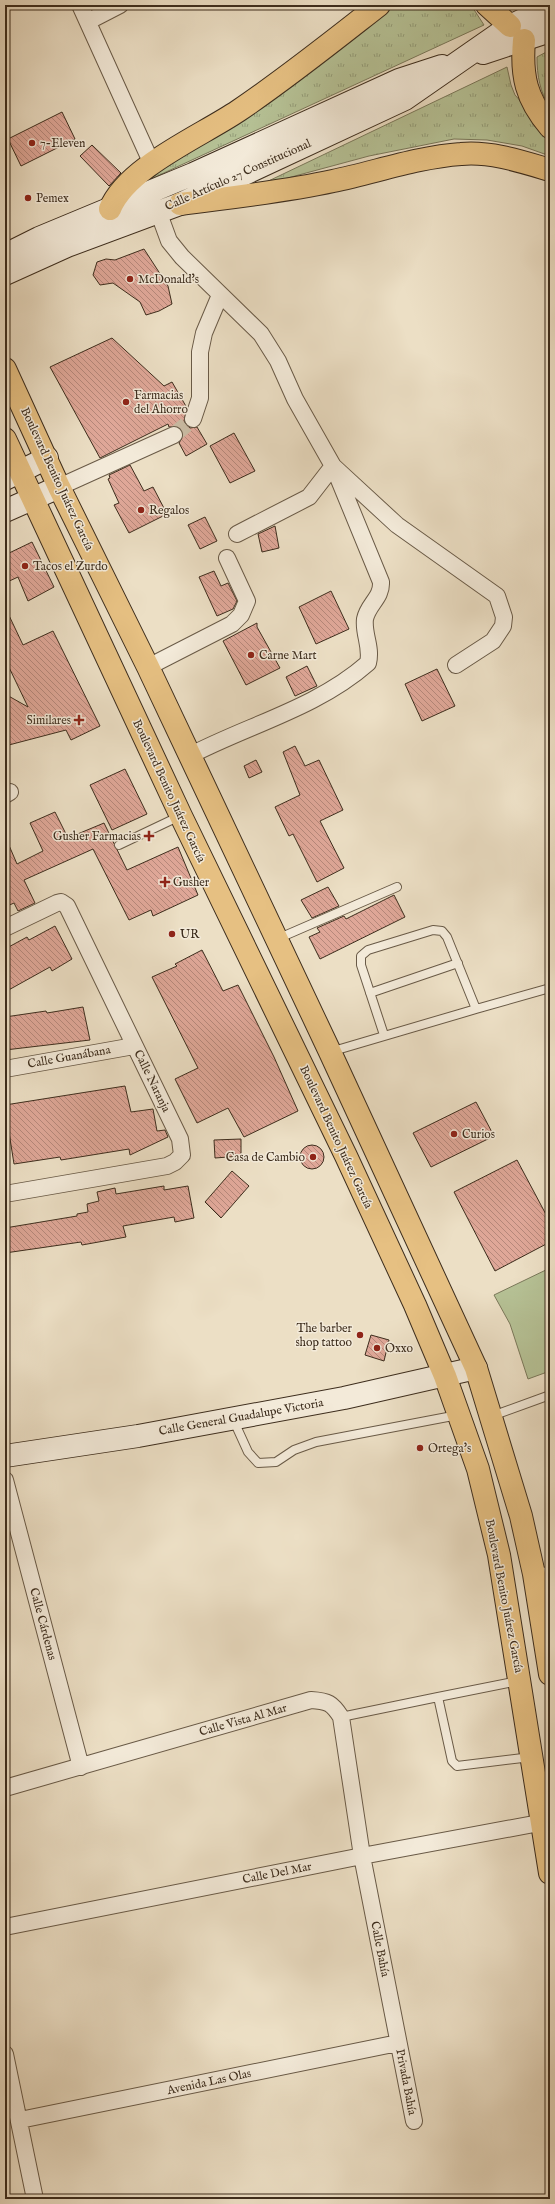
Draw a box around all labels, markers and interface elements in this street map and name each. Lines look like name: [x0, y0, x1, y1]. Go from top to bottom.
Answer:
place label: 7-Eleven: [40, 136, 86, 151]
street label: Calle Artículo 27 Constitucional: [163, 136, 314, 214]
marker: 7-Eleven: [27, 138, 37, 148]
place label: Pemex: [36, 191, 69, 206]
marker: Pemex: [23, 193, 33, 203]
place label: McDonald's: [138, 272, 199, 287]
marker: McDonald's: [125, 274, 135, 284]
place label: Farmacias del Ahorro: [134, 388, 189, 417]
marker: Farmacias del Ahorro: [121, 397, 131, 407]
street label: Boulevard Benito Juárez García: [16, 405, 97, 554]
place label: Regalos: [149, 503, 189, 518]
marker: Regalos: [136, 505, 146, 515]
place label: Tacos el Zurdo: [33, 559, 108, 574]
marker: Tacos el Zurdo: [20, 561, 30, 571]
place label: Carne Mart: [259, 648, 317, 663]
marker: Carne Mart: [246, 650, 256, 660]
place label: Similares: [27, 713, 71, 728]
marker: Similares: [74, 715, 84, 725]
street label: Boulevard Benito Juárez García: [128, 717, 209, 866]
place label: Gusher Farmacias: [53, 829, 141, 844]
marker: Gusher Farmacias: [144, 831, 154, 841]
place label: Gusher: [173, 875, 210, 890]
marker: Gusher: [160, 877, 170, 887]
place label: UR: [180, 927, 200, 942]
marker: UR: [167, 929, 177, 939]
street label: Calle Guanábana: [26, 1042, 113, 1072]
street label: Calle Naranja: [130, 1047, 174, 1115]
street label: Boulevard Benito Juárez García: [295, 1063, 376, 1212]
place label: Curios: [462, 1127, 495, 1142]
marker: Curios: [449, 1129, 459, 1139]
place label: Casa de Cambio: [226, 1150, 306, 1165]
marker: Casa de Cambio: [308, 1152, 318, 1162]
place label: The barber shop tattoo: [295, 1321, 353, 1351]
marker: The barber shop tattoo: [355, 1330, 365, 1340]
place label: Oxxo: [385, 1341, 413, 1356]
marker: Oxxo: [372, 1343, 382, 1353]
street label: Calle General Guadalupe Victoria: [157, 1395, 325, 1440]
place label: Ortega's: [428, 1441, 471, 1456]
marker: Ortega's: [415, 1443, 425, 1453]
street label: Boulevard Benito Juárez García: [481, 1518, 526, 1675]
street label: Calle Cárdenas: [26, 1586, 60, 1662]
street label: Calle Vista Al Mar: [197, 1700, 289, 1740]
street label: Calle Del Mar: [241, 1859, 314, 1887]
street label: Calle Bahía: [367, 1920, 393, 1979]
street label: Privada Bahía: [392, 2048, 420, 2117]
street label: Avenida Las Olas: [165, 2066, 252, 2098]

